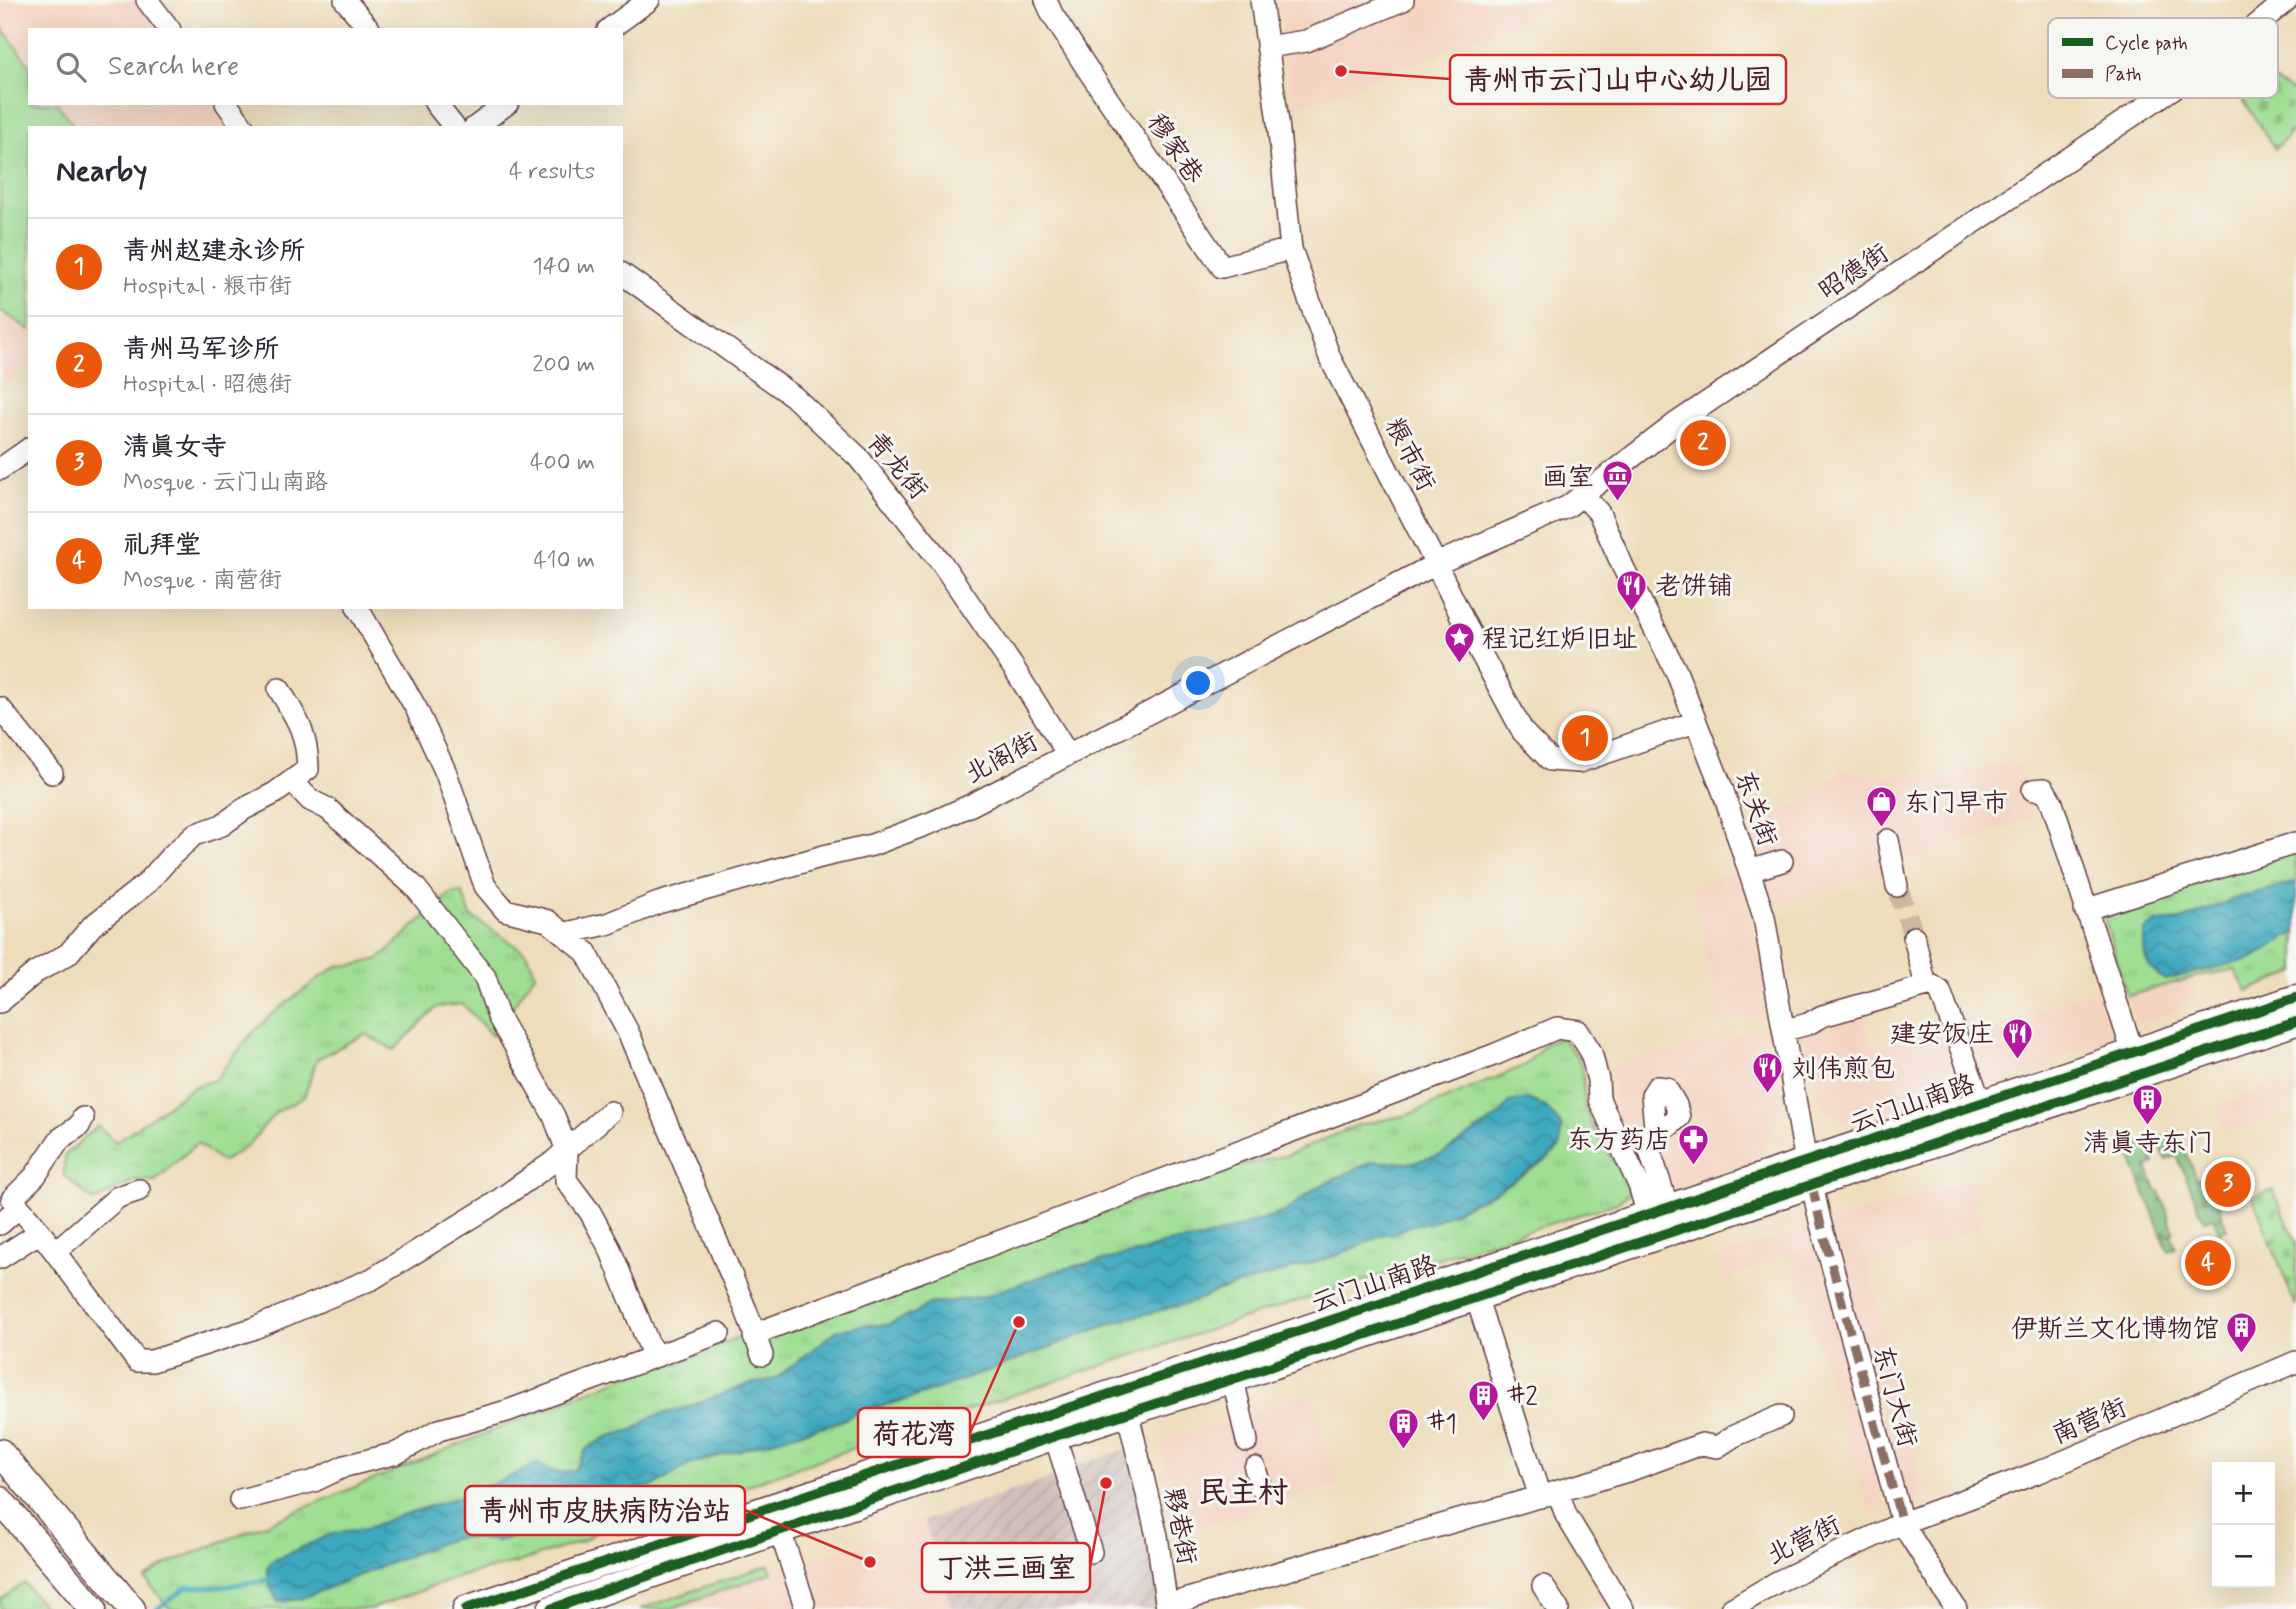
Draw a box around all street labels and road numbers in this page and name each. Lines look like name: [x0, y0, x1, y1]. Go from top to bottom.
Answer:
street label: 穆家巷: [1138, 107, 1210, 191]
street label: 昭德街: [1812, 237, 1896, 309]
street label: 粮市街: [1376, 412, 1442, 497]
street label: 青龙街: [858, 425, 935, 507]
street label: 北阁街: [960, 725, 1044, 792]
street label: 东关街: [1726, 766, 1784, 851]
street label: 云门山南路: [1846, 1068, 1980, 1142]
street label: 云门山南路: [1308, 1249, 1442, 1321]
street label: 东门大街: [1864, 1342, 1924, 1451]
street label: 南营街: [2047, 1391, 2132, 1453]
street label: 夥巷街: [1155, 1485, 1203, 1568]
street label: 北营街: [1761, 1508, 1846, 1573]

